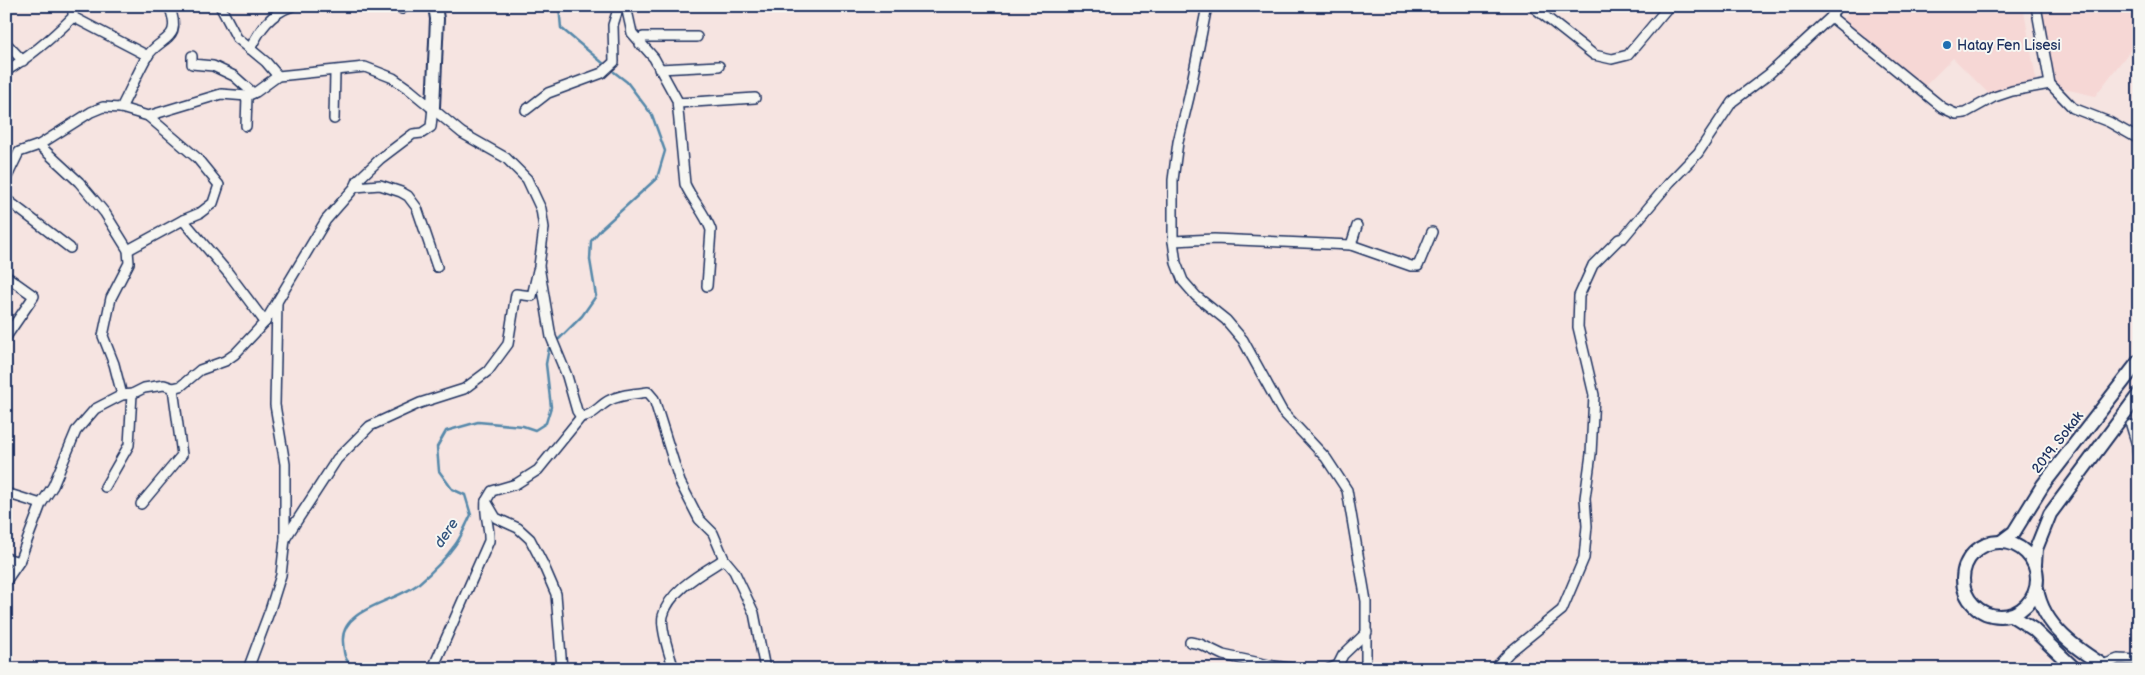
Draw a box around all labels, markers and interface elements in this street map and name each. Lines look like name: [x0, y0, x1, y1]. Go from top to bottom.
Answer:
place label: Hatay Fen Lisesi: [1957, 37, 2061, 54]
marker: Hatay Fen Lisesi: [1941, 39, 1953, 51]
street label: 2019. Sokak: [2028, 408, 2087, 477]
water label: dere: [430, 515, 463, 552]

